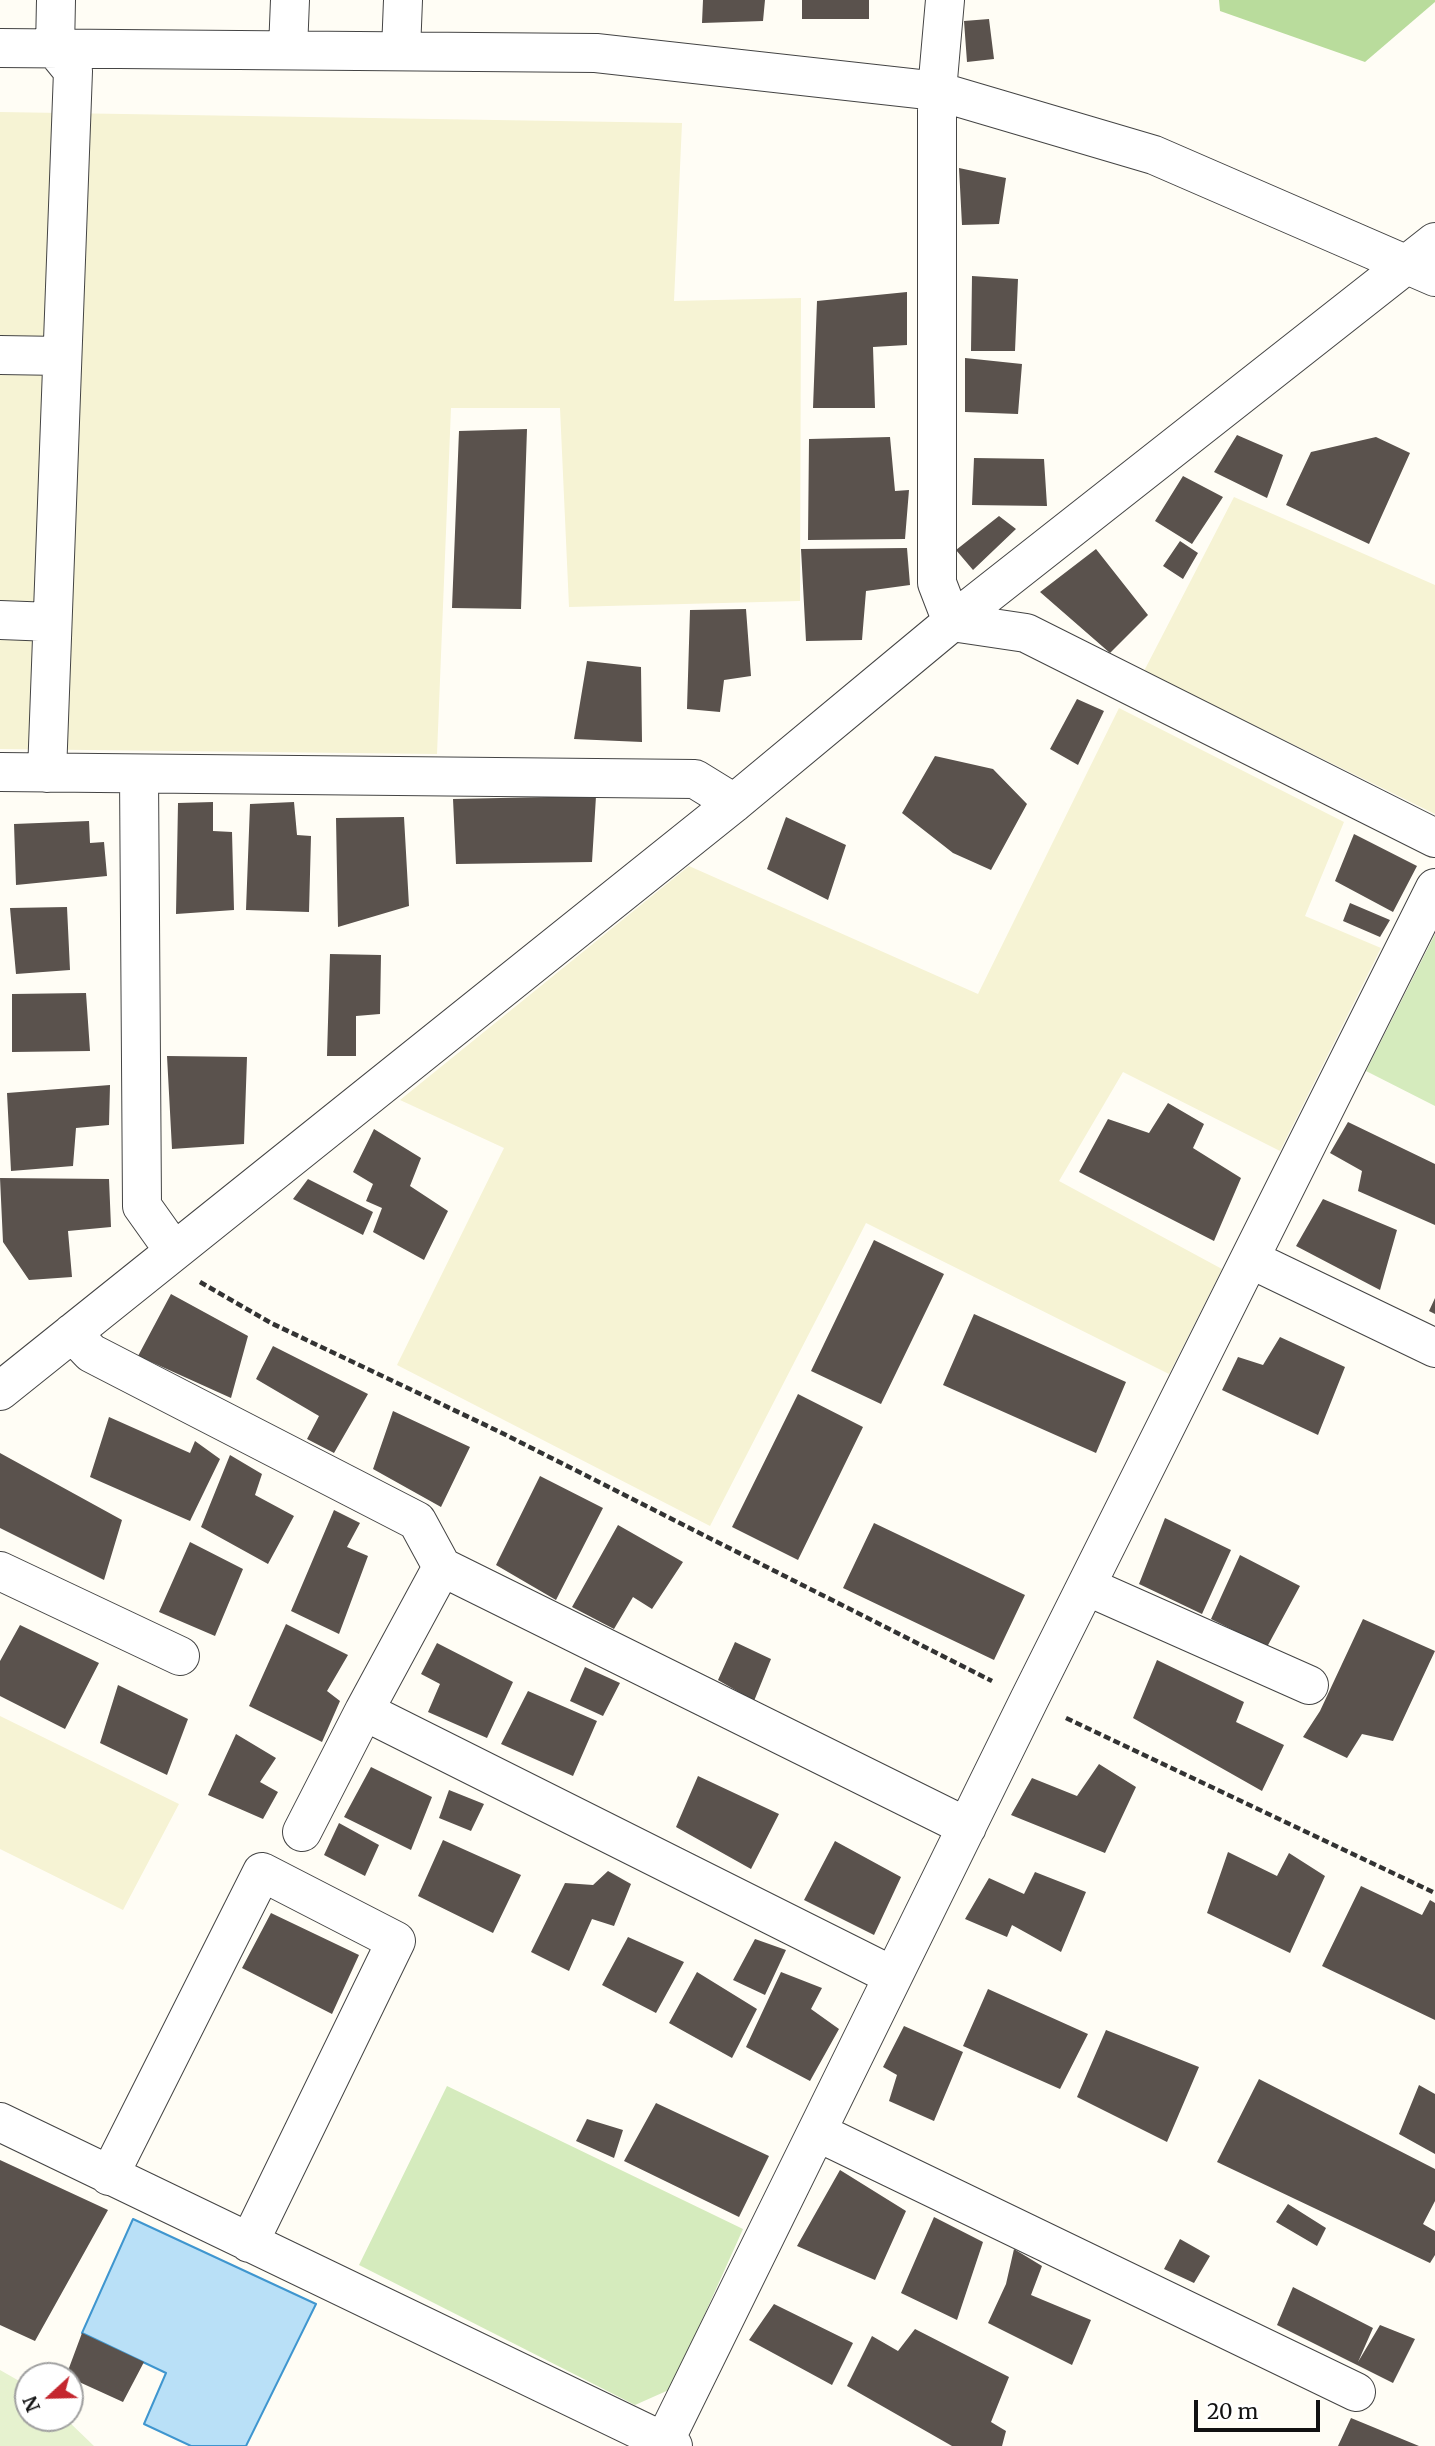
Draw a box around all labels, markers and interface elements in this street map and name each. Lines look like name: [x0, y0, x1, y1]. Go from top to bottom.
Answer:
north arrow: [14, 2362, 84, 2432]
scale bar: [1197, 2386, 1323, 2430]
text: N: [17, 2393, 45, 2416]
text: 20 m: [1207, 2398, 1258, 2425]

